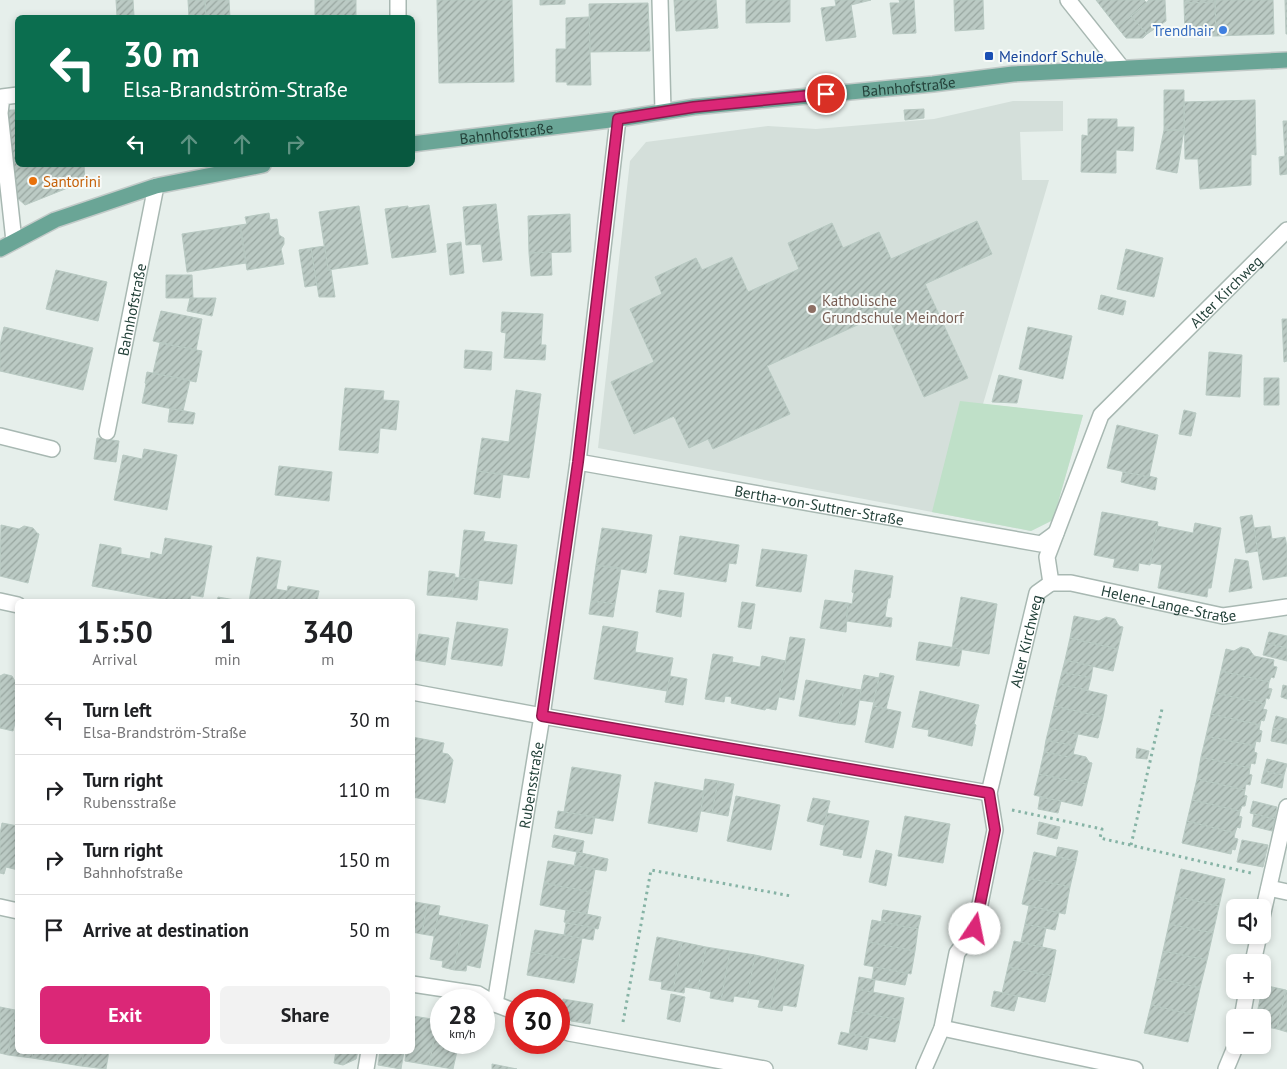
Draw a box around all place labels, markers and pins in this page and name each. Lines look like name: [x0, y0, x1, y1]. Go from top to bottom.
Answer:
place label: Trendhair: [1152, 21, 1213, 40]
marker: Trendhair: [1217, 24, 1229, 36]
place label: Meindorf Schule: [999, 47, 1104, 66]
marker: Meindorf Schule: [983, 50, 995, 62]
pin: [805, 73, 847, 115]
place label: Santorini: [43, 172, 101, 191]
marker: Santorini: [27, 175, 39, 187]
place label: Katholische Grundschule Meindorf: [822, 291, 965, 327]
marker: Katholische Grundschule Meindorf: [806, 303, 818, 315]

